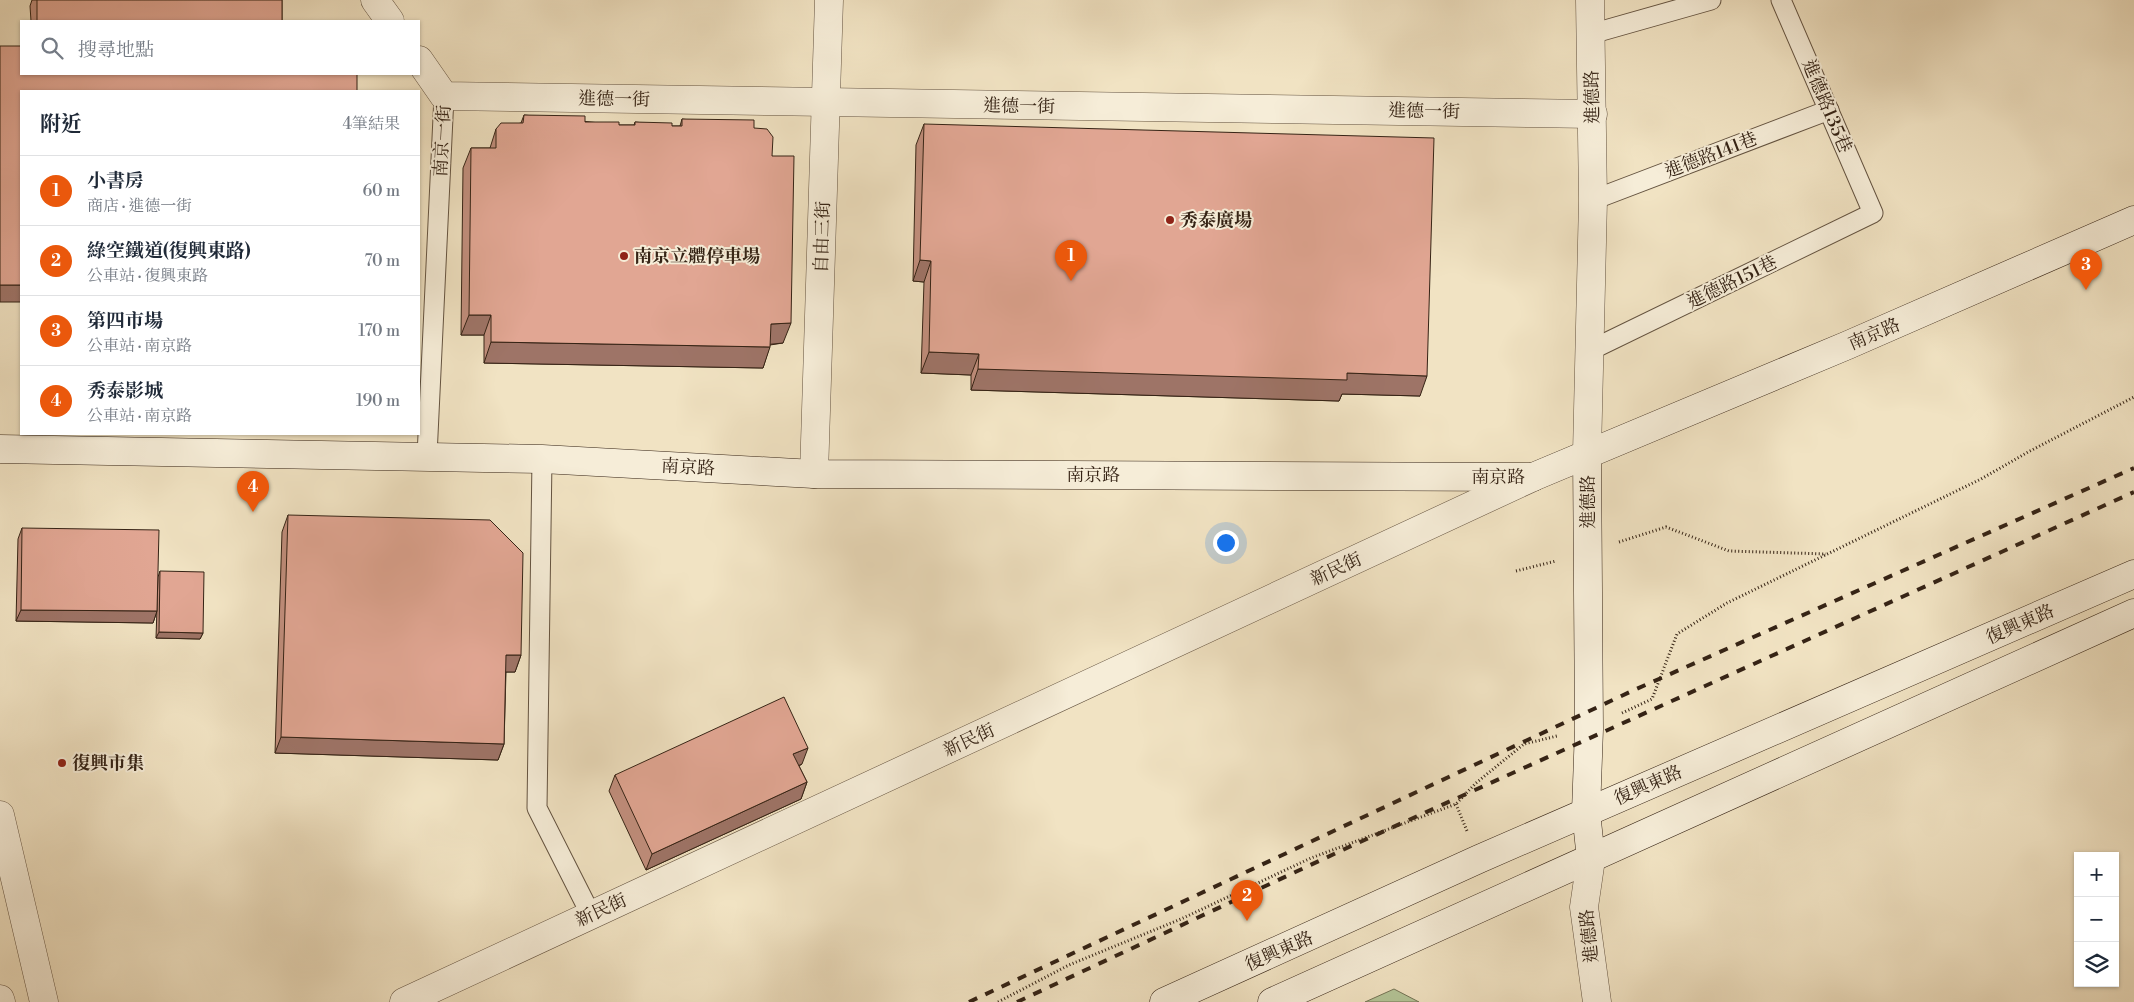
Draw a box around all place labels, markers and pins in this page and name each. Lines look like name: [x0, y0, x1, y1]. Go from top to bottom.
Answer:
place label: 秀泰廣場: [1180, 209, 1252, 232]
marker: 秀泰廣場: [1164, 214, 1176, 226]
pin: 1: [1055, 240, 1087, 281]
place label: 南京立體停車場: [634, 245, 760, 268]
pin: 3: [2070, 249, 2102, 290]
marker: 南京立體停車場: [618, 250, 630, 262]
pin: 4: [237, 471, 269, 512]
place label: 復興市集: [72, 752, 144, 775]
marker: 復興市集: [56, 757, 68, 769]
pin: 2: [1231, 880, 1263, 921]

